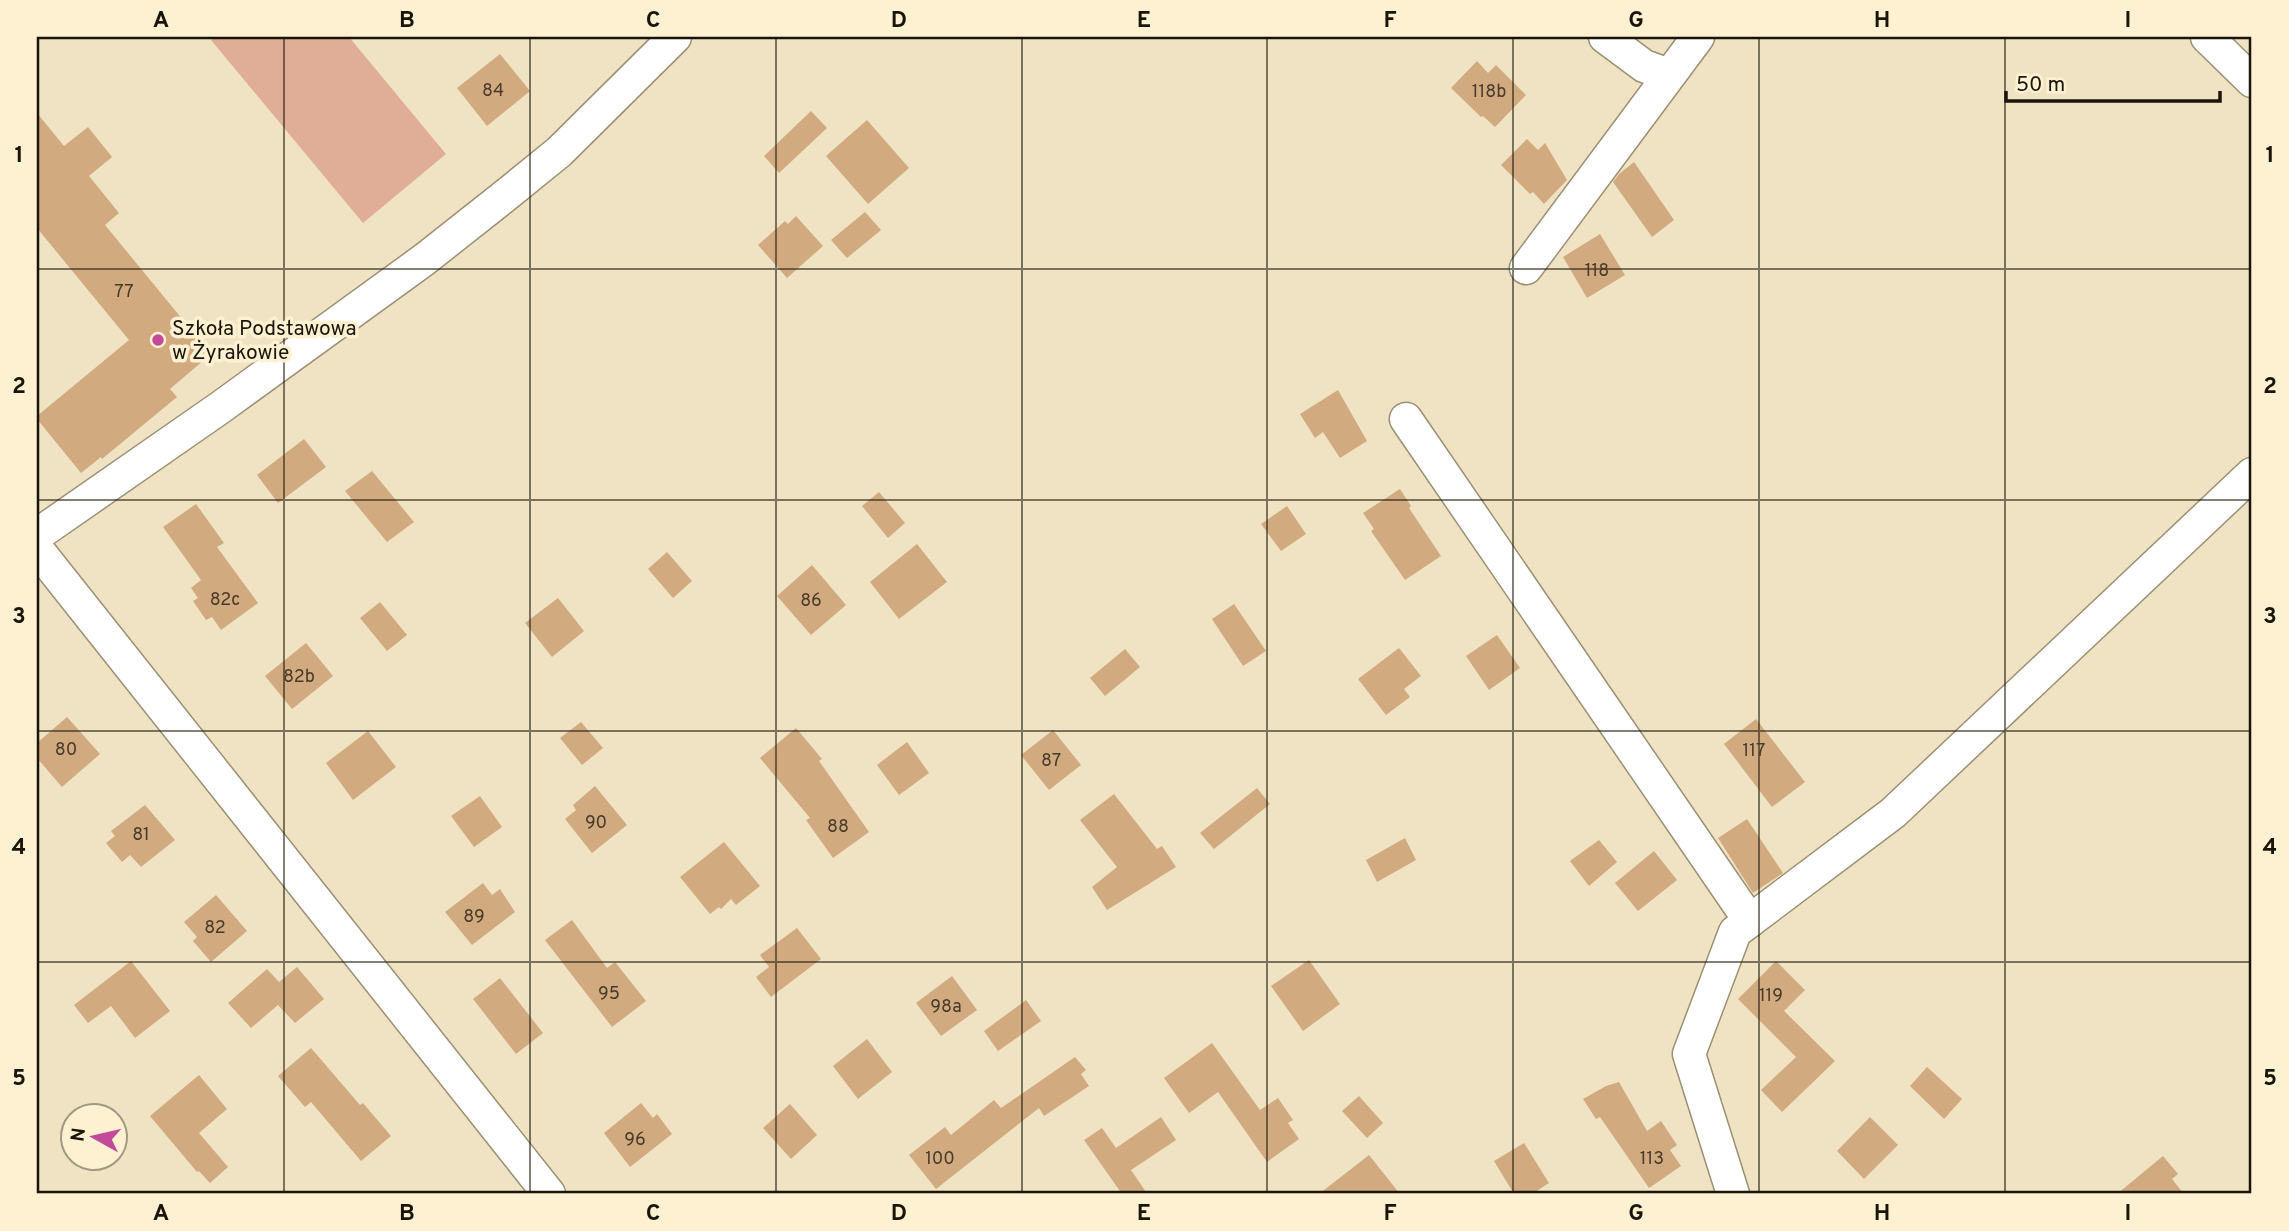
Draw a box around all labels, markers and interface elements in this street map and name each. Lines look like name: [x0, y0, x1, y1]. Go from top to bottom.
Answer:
text: A: [153, 7, 169, 36]
text: B: [399, 7, 415, 36]
text: C: [646, 7, 660, 36]
text: D: [891, 7, 907, 36]
text: E: [1137, 7, 1151, 36]
text: F: [1383, 7, 1397, 36]
text: G: [1628, 7, 1644, 36]
text: H: [1874, 7, 1890, 36]
text: I: [2125, 7, 2131, 36]
scale bar: [2006, 60, 2219, 104]
text: 50 m: [2016, 72, 2065, 99]
house number: 84: [482, 80, 504, 103]
house number: 118b: [1472, 81, 1506, 104]
text: 1: [14, 142, 24, 171]
text: 1: [2265, 142, 2275, 171]
house number: 118: [1585, 260, 1609, 283]
house number: 77: [114, 281, 134, 304]
place label: Szkoła Podstawowa w Żyrakowie: [172, 316, 356, 367]
marker: Szkoła Podstawowa w Żyrakowie: [150, 332, 166, 348]
text: 2: [12, 373, 26, 402]
text: 2: [2263, 373, 2277, 402]
house number: 82c: [210, 589, 240, 612]
house number: 86: [800, 590, 822, 613]
text: 3: [12, 603, 26, 632]
text: 3: [2263, 603, 2277, 632]
house number: 82b: [283, 666, 315, 689]
house number: 80: [55, 739, 77, 762]
house number: 117: [1743, 740, 1765, 763]
house number: 87: [1041, 750, 1061, 773]
house number: 90: [585, 812, 607, 835]
house number: 88: [827, 816, 849, 839]
house number: 81: [132, 824, 150, 847]
text: 4: [12, 834, 26, 863]
text: 4: [2263, 834, 2277, 863]
house number: 89: [463, 906, 485, 929]
house number: 82: [204, 917, 226, 940]
house number: 95: [598, 983, 620, 1006]
house number: 119: [1759, 985, 1783, 1008]
house number: 98a: [930, 996, 962, 1019]
text: 5: [12, 1065, 26, 1094]
text: 5: [2263, 1065, 2277, 1094]
north arrow: [60, 1102, 130, 1172]
text: N: [66, 1126, 92, 1143]
house number: 96: [624, 1129, 646, 1152]
house number: 100: [925, 1148, 955, 1171]
house number: 113: [1640, 1148, 1664, 1171]
text: A: [153, 1200, 169, 1229]
text: B: [399, 1200, 415, 1229]
text: C: [646, 1200, 660, 1229]
text: D: [891, 1200, 907, 1229]
text: E: [1137, 1200, 1151, 1229]
text: F: [1383, 1200, 1397, 1229]
text: G: [1628, 1200, 1644, 1229]
text: H: [1874, 1200, 1890, 1229]
text: I: [2125, 1200, 2131, 1229]

